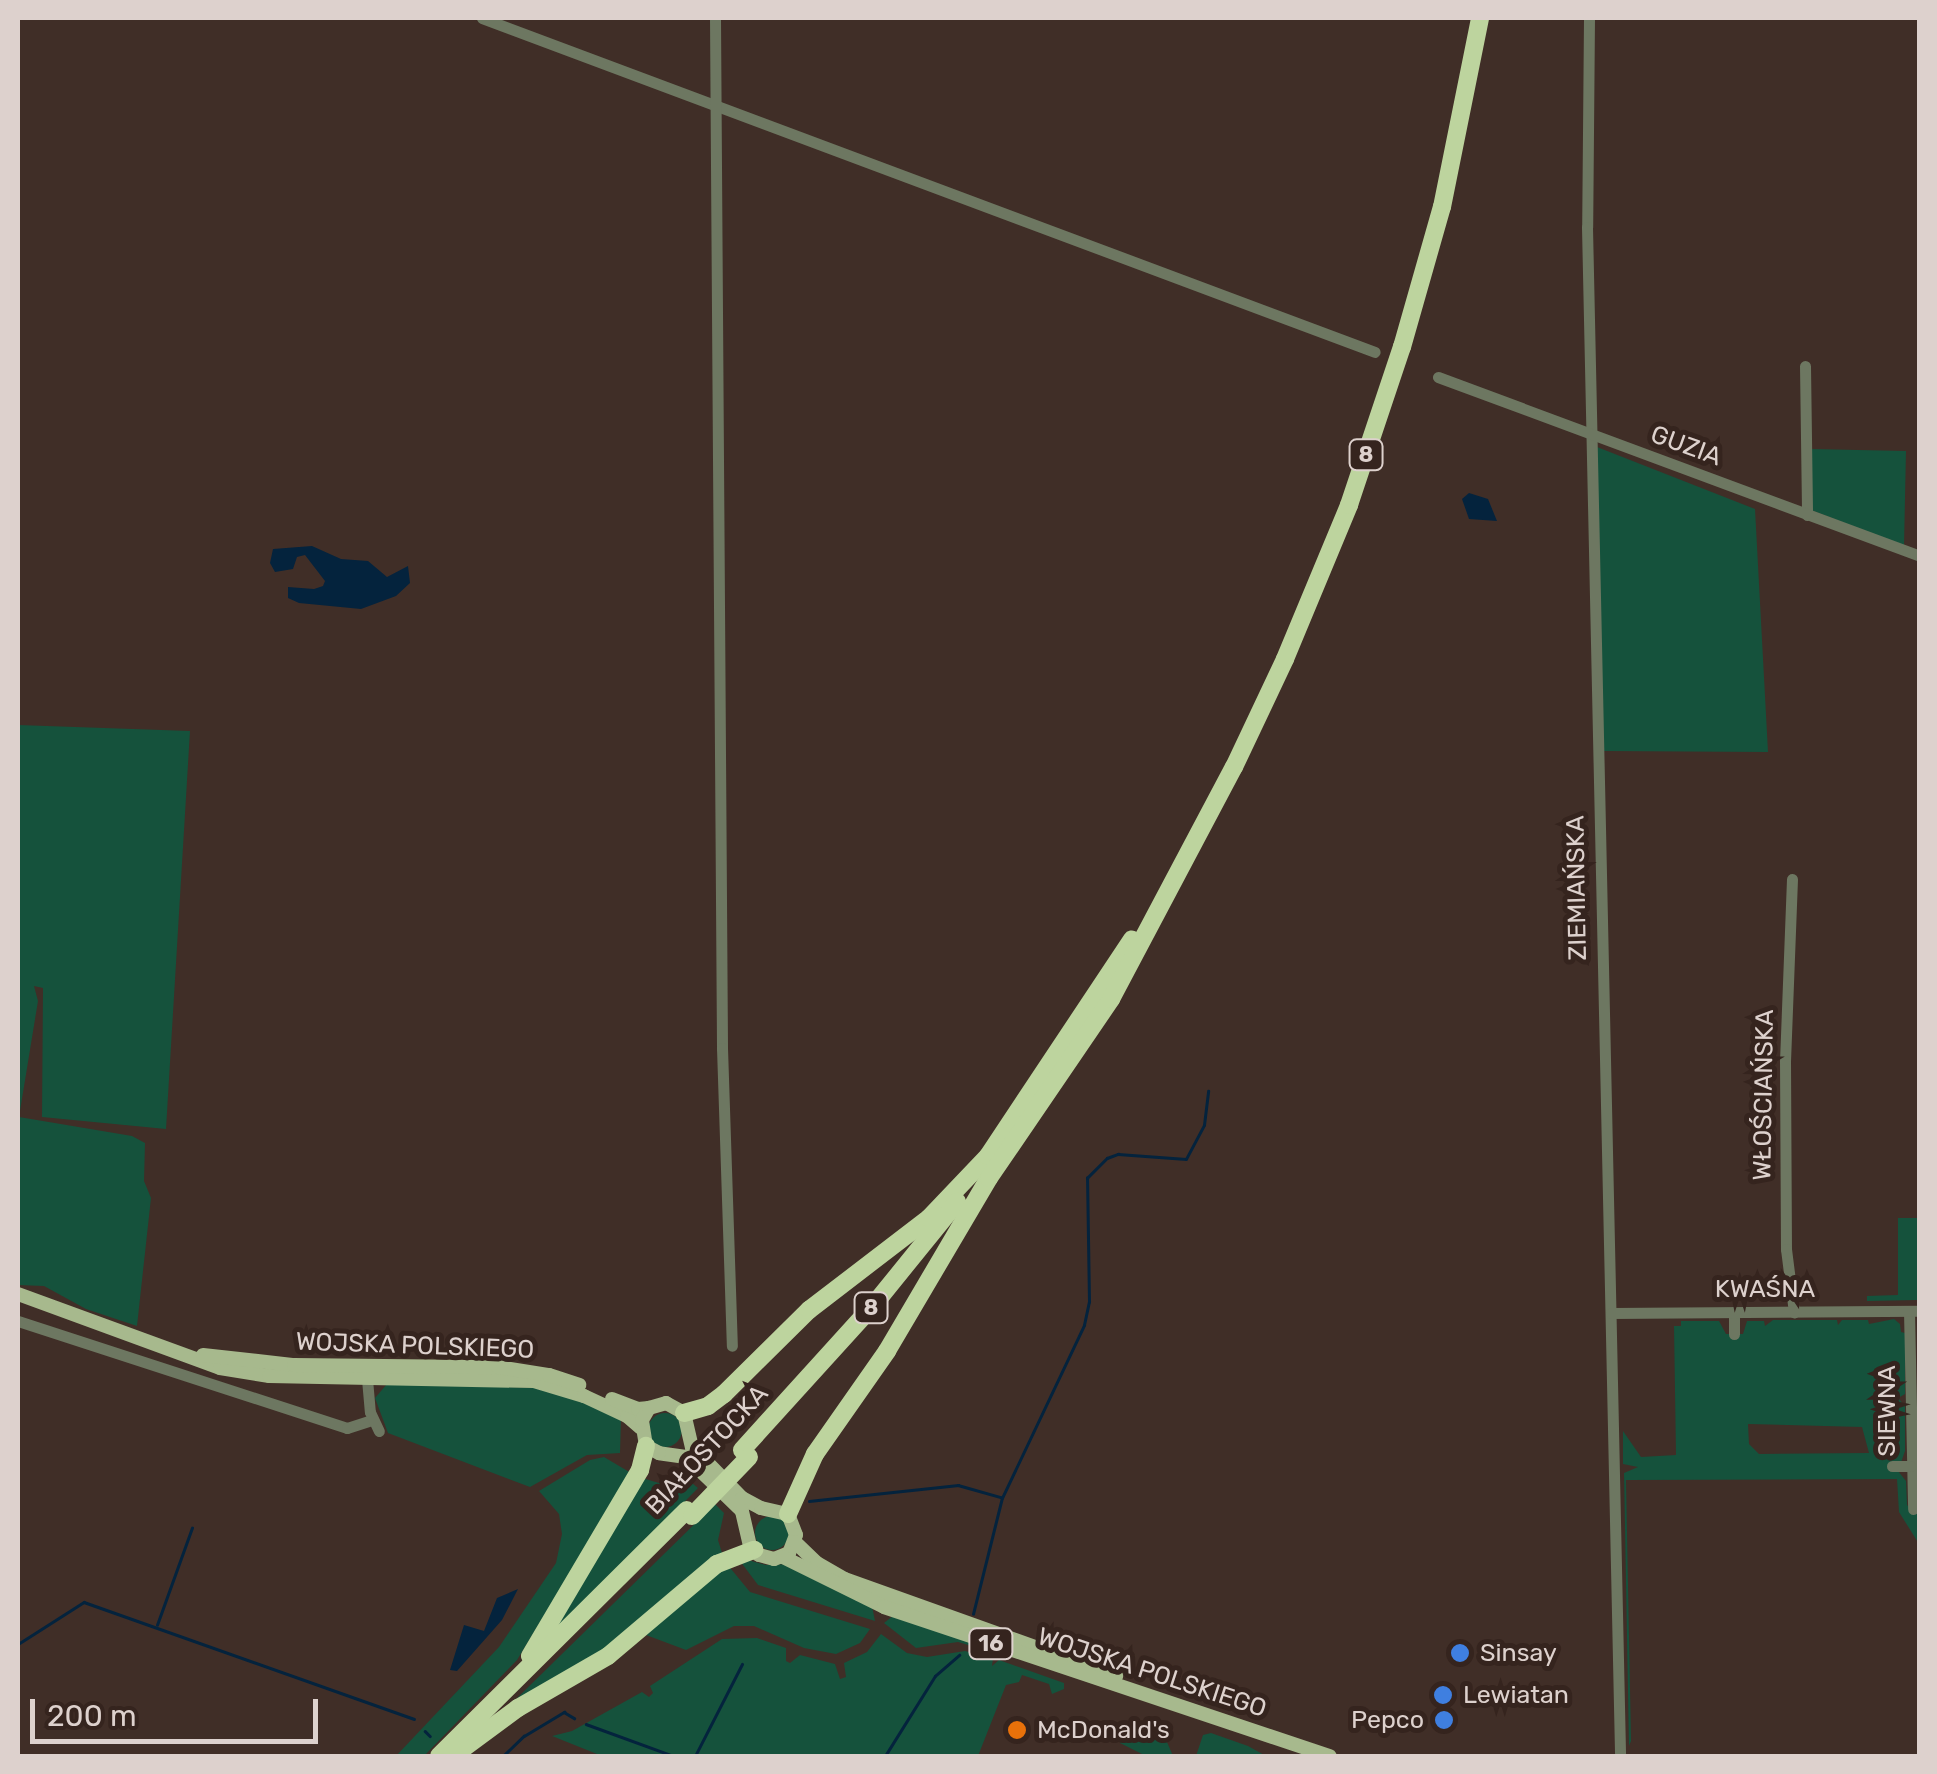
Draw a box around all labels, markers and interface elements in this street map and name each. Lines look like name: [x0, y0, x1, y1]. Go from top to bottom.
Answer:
street label: GUZIA: [1647, 419, 1725, 473]
road number: 8: [1348, 438, 1384, 472]
street label: ZIEMIAŃSKA: [1561, 815, 1593, 961]
street label: WŁOŚCIAŃSKA: [1748, 1009, 1780, 1181]
street label: KWAŚNA: [1715, 1274, 1815, 1304]
road number: 8: [854, 1291, 888, 1325]
street label: WOJSKA POLSKIEGO: [295, 1327, 535, 1365]
street label: SIEWNA: [1872, 1365, 1902, 1457]
street label: BIAŁOSTOCKA: [639, 1379, 775, 1521]
street label: WOJSKA POLSKIEGO: [1034, 1622, 1270, 1724]
road number: 16: [966, 1627, 1016, 1661]
place label: Sinsay: [1480, 1638, 1557, 1668]
marker: Sinsay: [1449, 1642, 1471, 1664]
scale bar: [35, 1679, 322, 1741]
place label: Lewiatan: [1463, 1680, 1569, 1710]
marker: Lewiatan: [1432, 1684, 1454, 1706]
text: 200 m: [47, 1698, 137, 1734]
place label: Pepco: [1351, 1705, 1424, 1735]
marker: Pepco: [1433, 1709, 1455, 1731]
place label: McDonald's: [1037, 1715, 1170, 1745]
marker: McDonald's: [1006, 1719, 1028, 1741]

